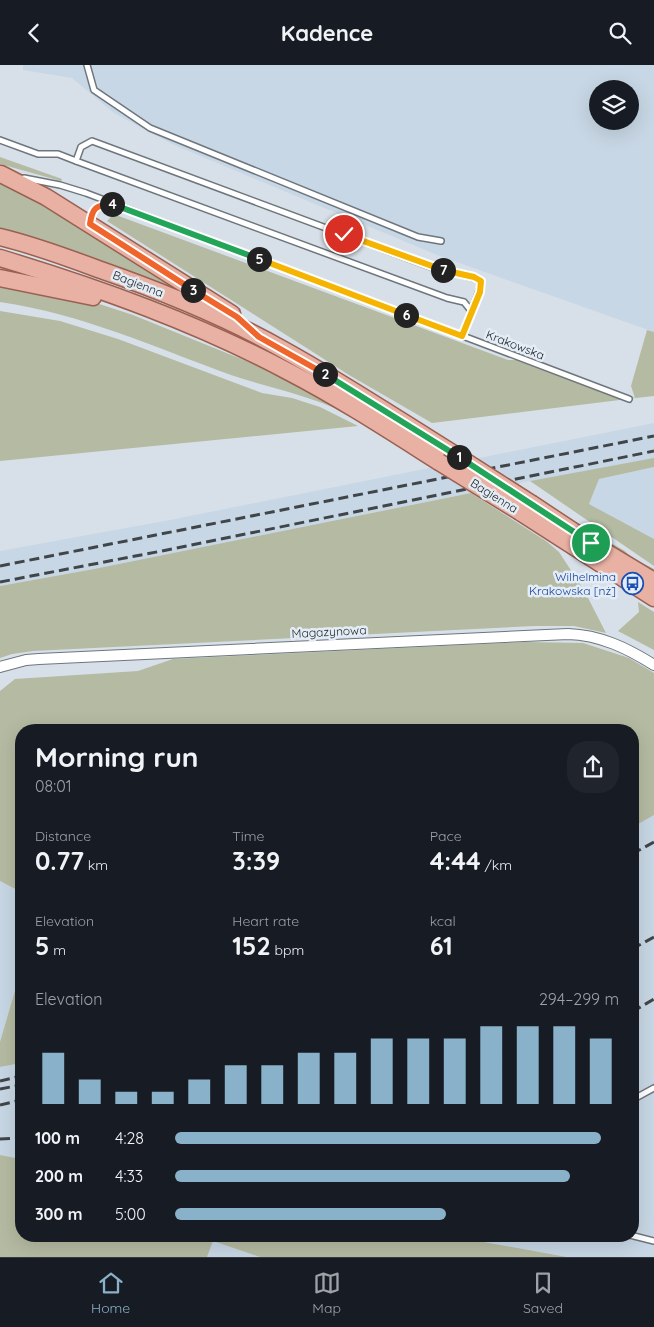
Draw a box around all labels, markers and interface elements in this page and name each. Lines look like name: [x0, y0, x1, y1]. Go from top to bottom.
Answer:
icon: back: [20, 19, 48, 47]
text: Kadence: [281, 19, 373, 47]
icon: search: [606, 19, 634, 47]
map controls: [589, 80, 639, 130]
button: layers: [589, 80, 639, 130]
pin: 4: [100, 191, 124, 217]
text: 4: [108, 195, 117, 213]
pin: [323, 213, 365, 255]
icon: check: [330, 220, 358, 248]
pin: 5: [246, 247, 272, 271]
text: 5: [255, 250, 264, 268]
pin: 7: [430, 257, 456, 283]
text: 7: [440, 261, 447, 279]
street label: Bagienna: [111, 267, 166, 300]
pin: 3: [180, 277, 206, 303]
text: 3: [190, 281, 197, 299]
pin: 6: [394, 303, 418, 327]
text: 6: [403, 306, 410, 324]
street label: Krakowska: [484, 327, 547, 363]
pin: 2: [312, 361, 338, 387]
text: 2: [322, 365, 329, 383]
pin: 1: [446, 445, 472, 469]
text: 1: [457, 448, 462, 466]
street label: Bagienna: [468, 475, 521, 516]
pin: [570, 522, 612, 564]
icon: arrive: [577, 529, 605, 557]
place label: Wilhelmina Krakowska [nż]: [529, 569, 616, 598]
bus stop icon: Wilhelmina Krakowska [nż]: [620, 572, 644, 596]
street label: Magazynowa: [291, 622, 367, 641]
text: Morning run: [35, 739, 199, 774]
button: share: [567, 741, 619, 793]
text: 08:01: [35, 776, 72, 796]
text: Distance: [35, 827, 91, 845]
text: Time: [232, 827, 264, 845]
text: Pace: [430, 827, 462, 845]
text: 0.77: [35, 845, 84, 876]
text: 3:39: [232, 845, 280, 876]
text: 4:44: [430, 845, 481, 876]
text: km: [84, 856, 108, 874]
text: /km: [481, 856, 512, 874]
text: Elevation: [35, 912, 94, 930]
text: Heart rate: [232, 912, 299, 930]
text: kcal: [430, 912, 456, 930]
text: 5: [35, 930, 49, 961]
text: 152: [232, 930, 271, 961]
text: 61: [430, 930, 453, 961]
text: m: [49, 941, 66, 959]
text: bpm: [271, 941, 304, 959]
text: Elevation: [35, 989, 102, 1009]
text: 294–299 m: [539, 989, 619, 1009]
text: 100 m: [35, 1128, 80, 1148]
text: 4:28: [115, 1128, 144, 1148]
text: 200 m: [35, 1166, 83, 1186]
text: 4:33: [115, 1166, 143, 1186]
text: 300 m: [35, 1204, 82, 1224]
text: 5:00: [115, 1204, 146, 1224]
tab: Home: [91, 1269, 130, 1317]
tab: Map: [312, 1269, 341, 1317]
tab: Saved: [523, 1269, 563, 1317]

